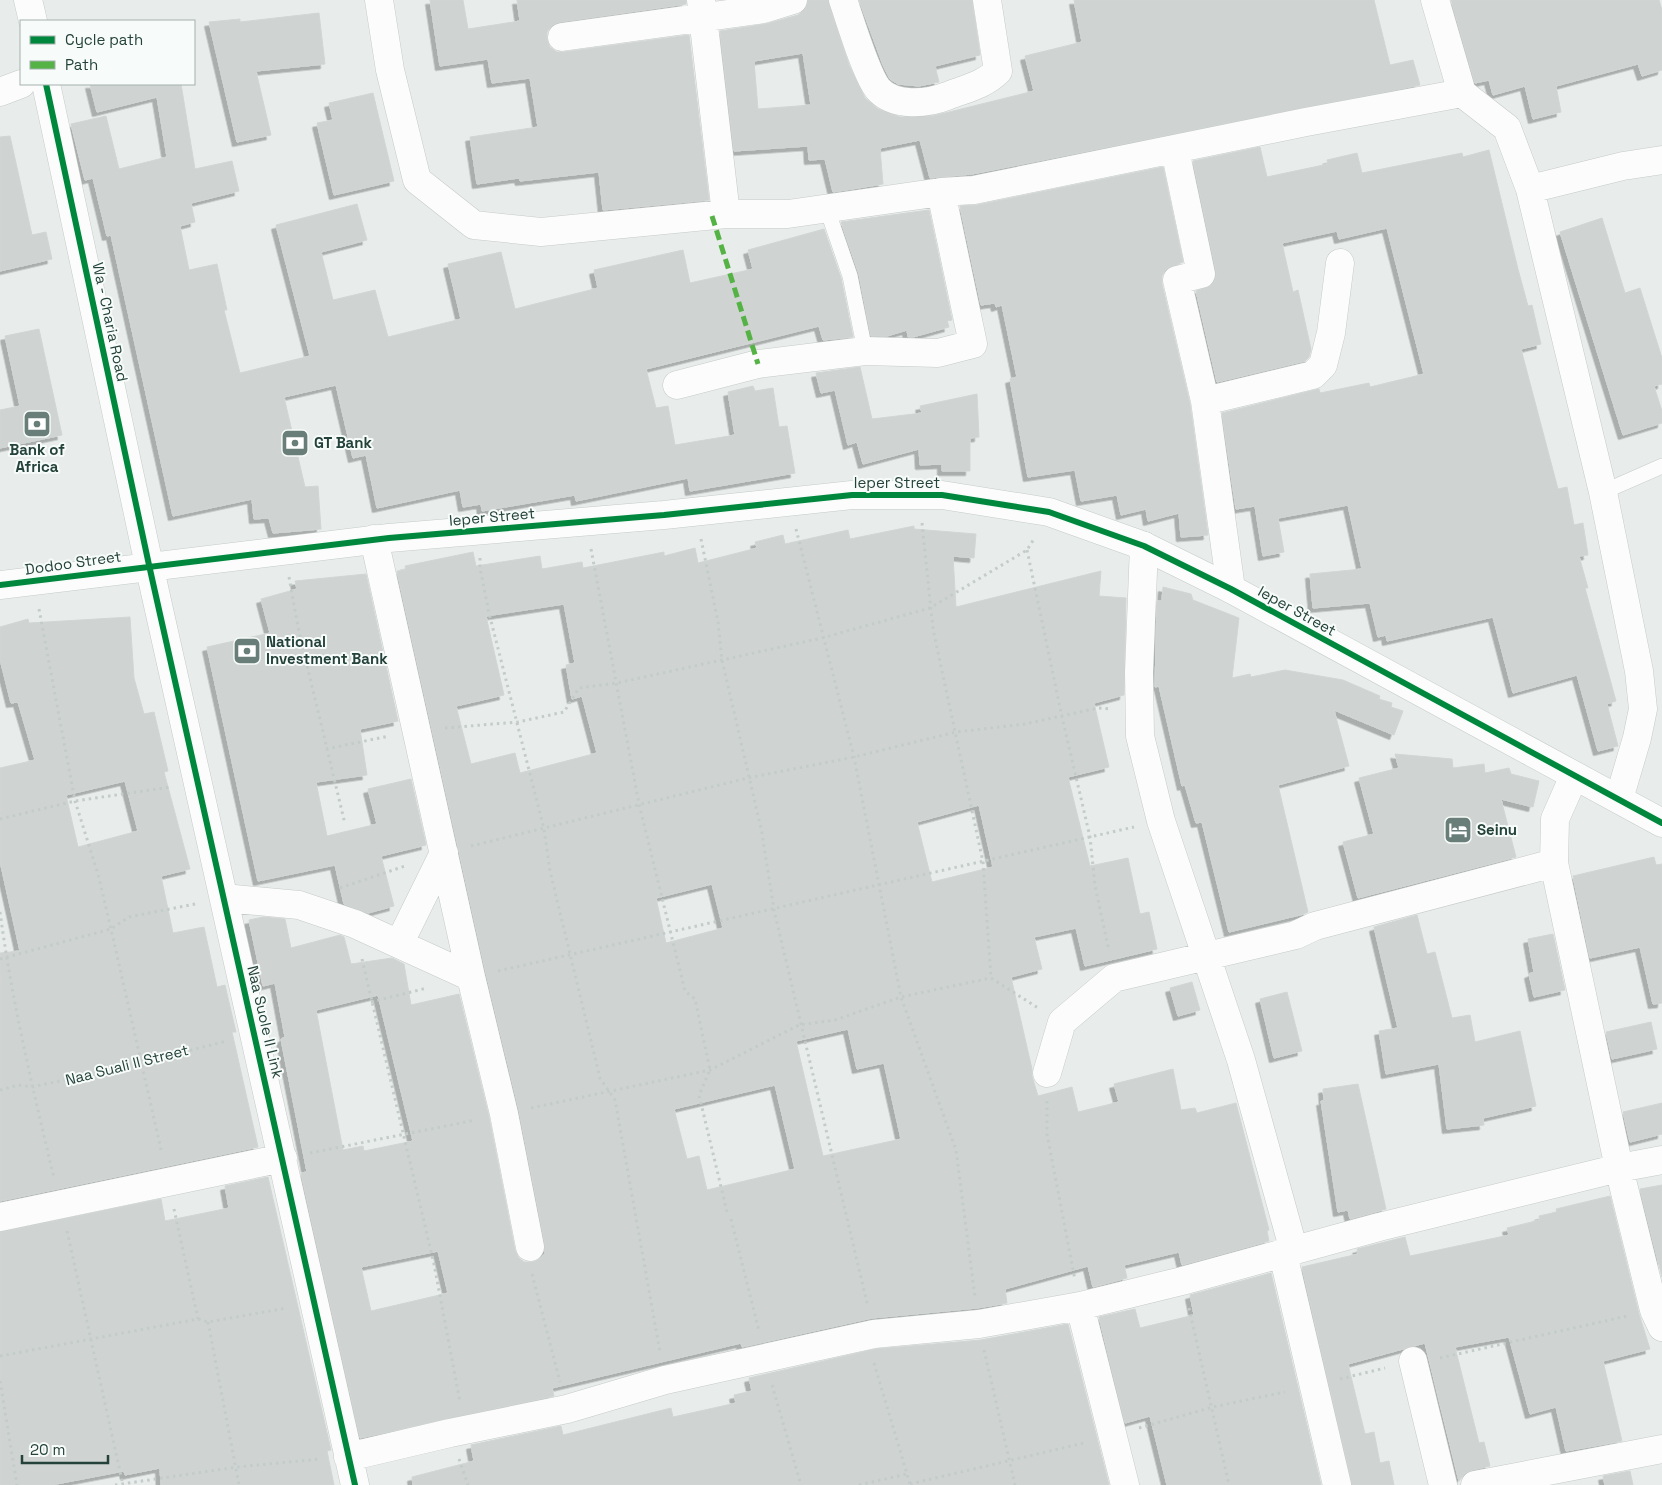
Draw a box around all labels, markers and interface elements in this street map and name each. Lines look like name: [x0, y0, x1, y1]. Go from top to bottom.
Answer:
legend: [20, 20, 195, 85]
text: Cycle path: [65, 30, 143, 49]
text: Path: [65, 55, 98, 74]
street label: Wa - Charia Road: [89, 261, 132, 383]
bank icon: Bank of Africa: [22, 409, 52, 439]
bank icon: GT Bank: [280, 428, 310, 458]
place label: GT Bank: [314, 433, 373, 452]
place label: Bank of Africa: [9, 440, 65, 476]
street label: Ieper Street: [854, 473, 940, 492]
street label: Ieper Street: [448, 503, 536, 530]
street label: Dodoo Street: [24, 546, 122, 579]
street label: Ieper Street: [1255, 581, 1340, 640]
place label: National Investment Bank: [266, 632, 388, 668]
bank icon: National Investment Bank: [232, 636, 262, 666]
hotel icon: Seinu: [1443, 815, 1473, 845]
place label: Seinu: [1477, 820, 1517, 839]
street label: Naa Suole II Link: [243, 964, 288, 1080]
street label: Naa Suali II Street: [63, 1040, 191, 1089]
scale bar: [22, 1432, 109, 1464]
text: 20 m: [30, 1440, 65, 1459]

